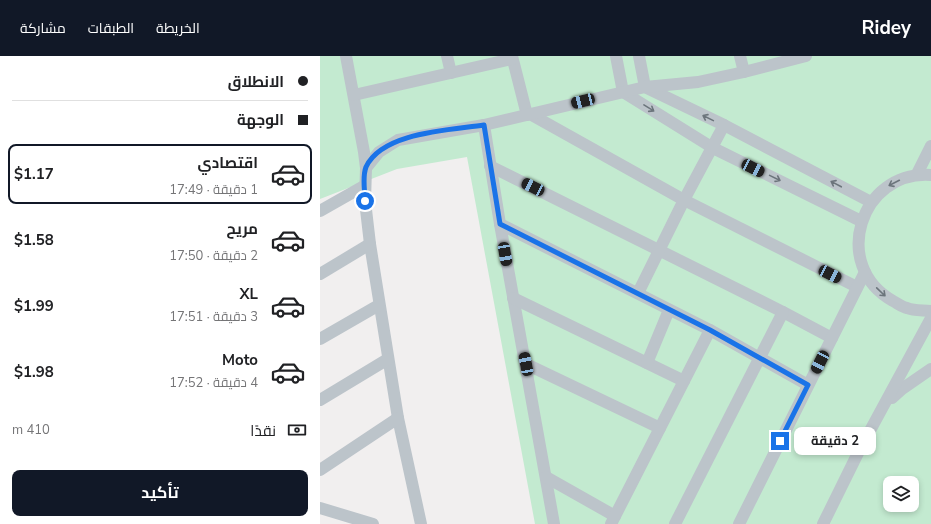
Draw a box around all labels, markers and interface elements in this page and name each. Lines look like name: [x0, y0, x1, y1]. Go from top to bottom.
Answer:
text: Ridey: [862, 15, 911, 41]
text: مشاركة: [20, 19, 66, 38]
text: الطبقات: [88, 19, 134, 38]
text: الخريطة: [156, 19, 200, 38]
text: الانطلاق: [228, 72, 284, 92]
car: [570, 92, 596, 110]
one-way arrow: [644, 104, 655, 112]
text: الوجهة: [237, 110, 284, 130]
one-way arrow: [702, 114, 714, 121]
text: اقتصادي: [198, 153, 258, 173]
icon: car: [270, 156, 306, 192]
car: [740, 157, 766, 179]
text: $1.17: [14, 164, 54, 184]
one-way arrow: [769, 175, 781, 182]
car: [520, 176, 546, 198]
one-way arrow: [830, 180, 842, 187]
one-way arrow: [888, 180, 900, 187]
text: 1 دقيقة · 17:49: [169, 181, 258, 199]
route start: [356, 192, 374, 210]
text: مريح: [226, 219, 258, 239]
icon: car: [270, 222, 306, 258]
text: $1.58: [14, 230, 54, 250]
car: [497, 241, 513, 267]
text: 2 دقيقة · 17:50: [169, 247, 258, 265]
car: [817, 263, 843, 285]
text: XL: [239, 284, 258, 304]
one-way arrow: [876, 287, 886, 297]
icon: car: [270, 288, 306, 324]
text: $1.99: [14, 296, 54, 316]
text: 3 دقيقة · 17:51: [169, 308, 258, 326]
car: [809, 349, 831, 375]
text: Moto: [222, 350, 258, 370]
car: [518, 351, 534, 377]
icon: car: [270, 354, 306, 390]
text: $1.98: [14, 362, 54, 382]
text: 4 دقيقة · 17:52: [169, 374, 258, 392]
icon: cash: [286, 419, 308, 441]
text: 410 m: [12, 421, 50, 439]
text: نقدًا: [250, 421, 276, 441]
callout: 2 دقيقة: [794, 427, 876, 455]
route end: [771, 432, 789, 450]
text: 2 دقيقة: [811, 432, 859, 450]
button: تأكيد: [12, 470, 308, 516]
map controls: [883, 476, 919, 512]
button: layers: [883, 476, 919, 512]

